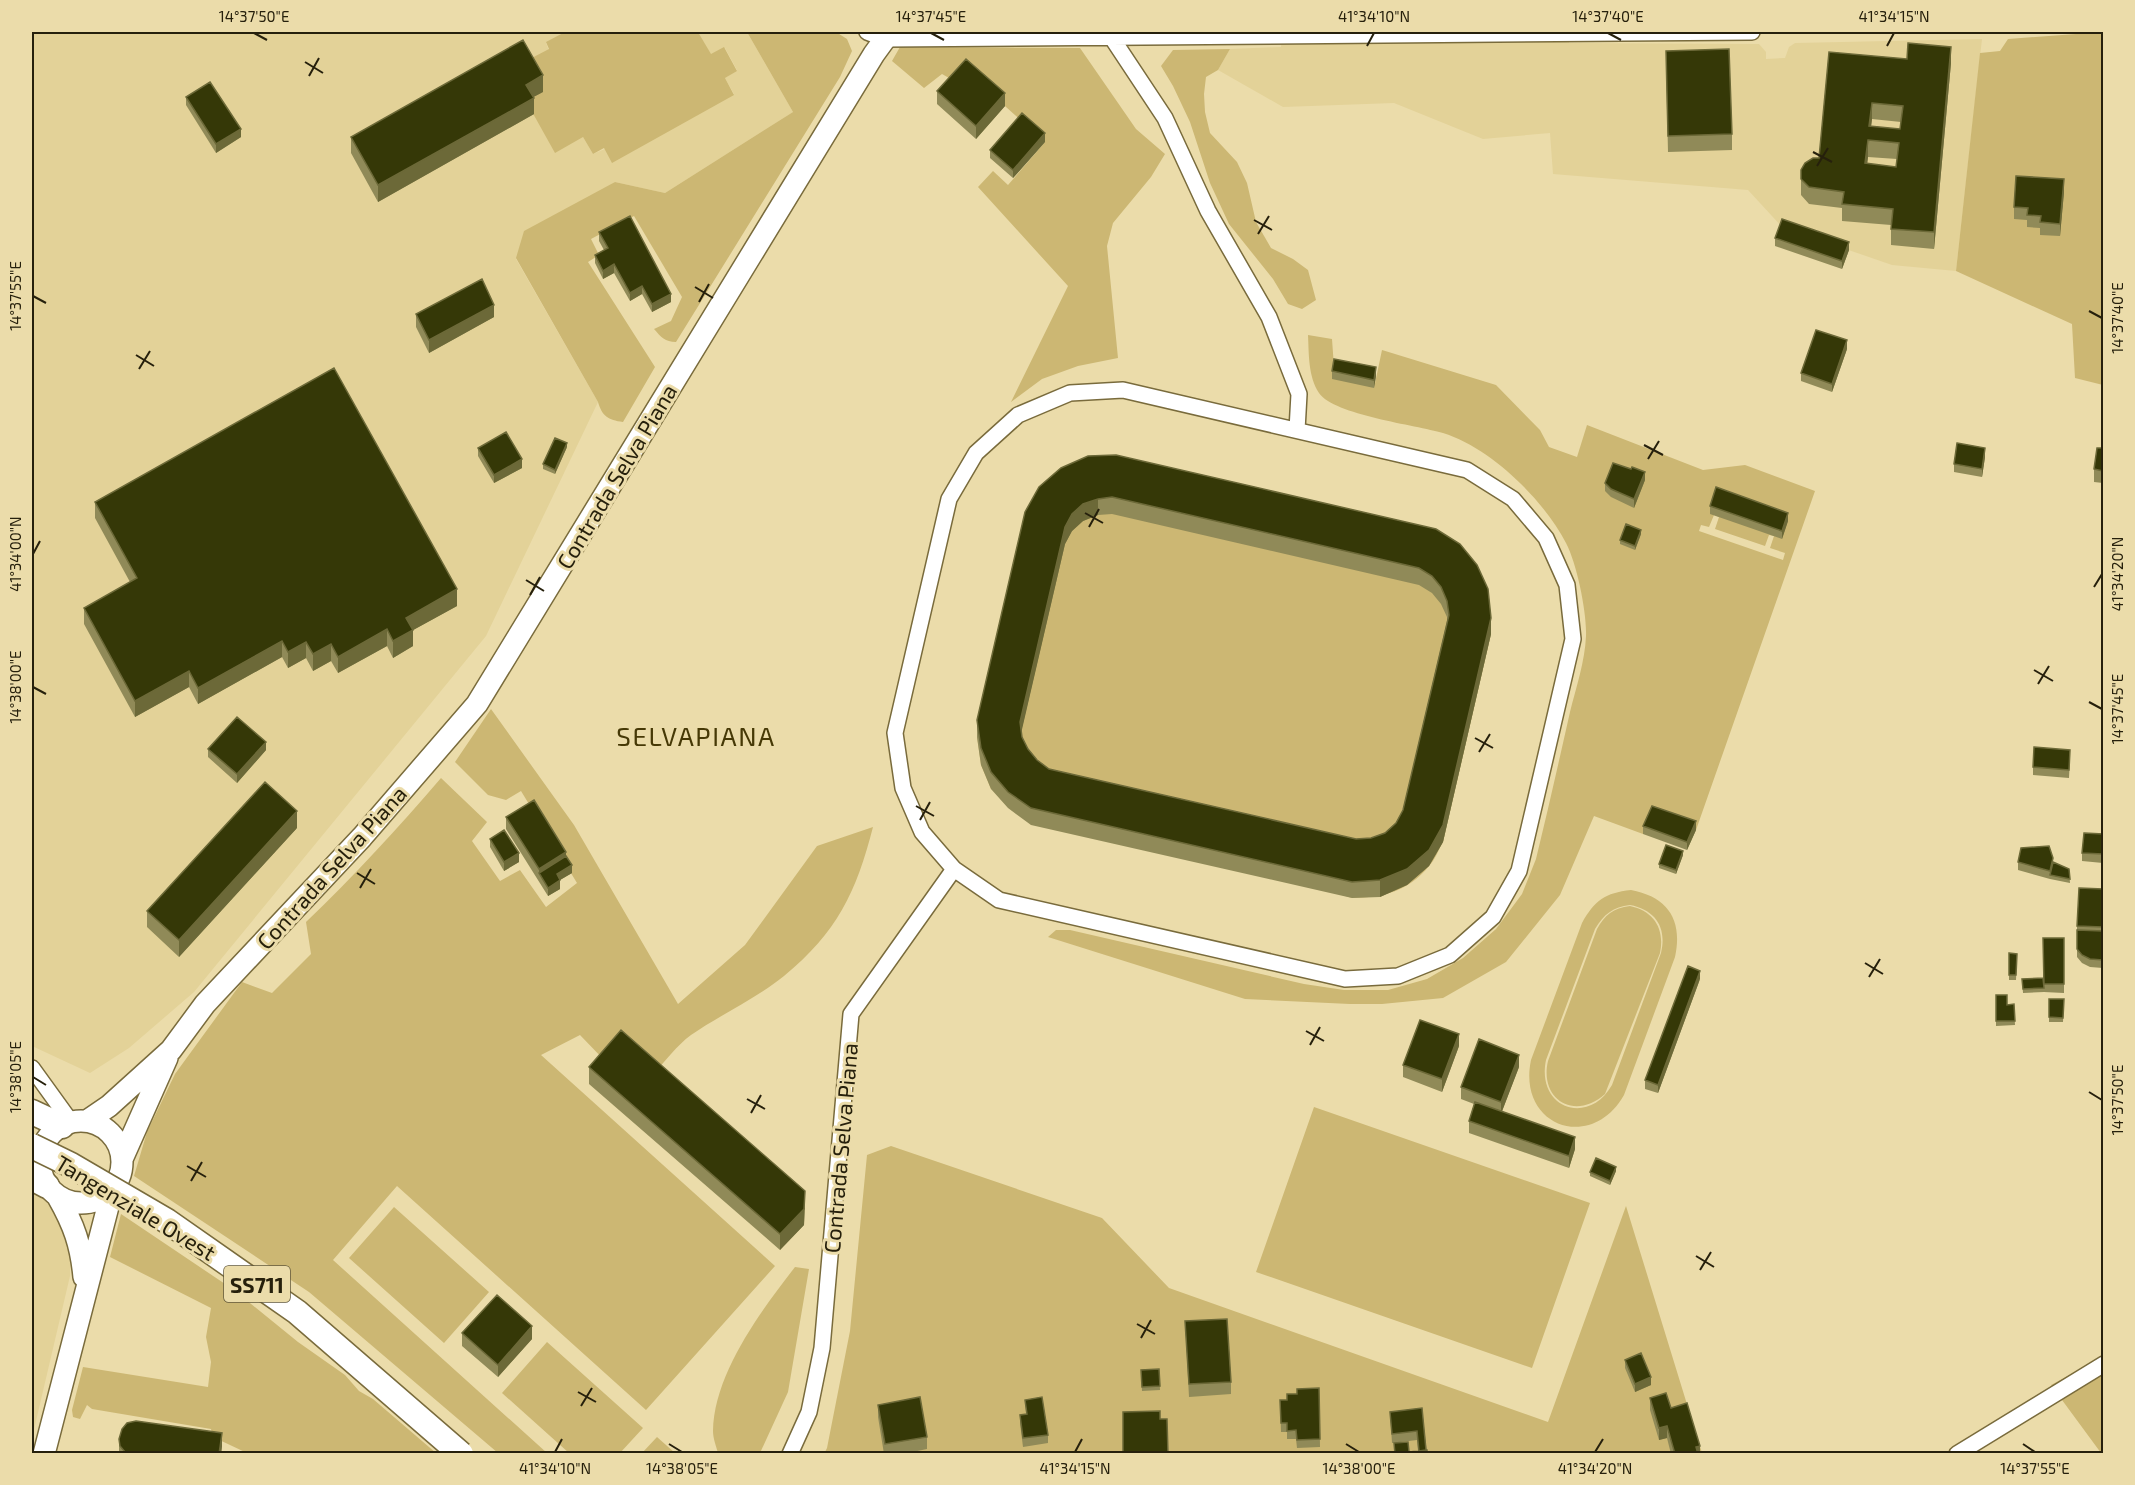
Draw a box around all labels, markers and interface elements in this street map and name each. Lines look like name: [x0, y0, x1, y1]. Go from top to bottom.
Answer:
text: 14°37'50"E: [219, 7, 289, 25]
text: 14°37'45"E: [896, 7, 966, 25]
text: 41°34'10"N: [1338, 7, 1410, 25]
text: 14°37'40"E: [1572, 7, 1644, 25]
text: 41°34'15"N: [1858, 7, 1930, 25]
text: 14°37'55"E: [6, 261, 24, 331]
text: 14°37'40"E: [2108, 282, 2126, 354]
street label: Contrada Selva Piana: [551, 379, 681, 573]
text: 41°34'00"N: [6, 516, 24, 592]
text: 41°34'20"N: [2108, 537, 2126, 611]
text: 14°38'00"E: [6, 650, 24, 724]
text: 14°37'45"E: [2108, 674, 2126, 744]
district label: SELVAPIANA: [616, 720, 776, 751]
street label: Contrada Selva Piana: [251, 780, 411, 954]
text: 14°38'05"E: [6, 1041, 24, 1113]
street label: Contrada Selva Piana: [818, 1042, 862, 1254]
text: 14°37'50"E: [2108, 1065, 2126, 1135]
street label: Tangenziale Ovest: [51, 1149, 221, 1265]
road number: SS711: [224, 1266, 290, 1302]
text: 41°34'10"N: [519, 1459, 591, 1477]
text: 14°38'05"E: [646, 1459, 718, 1477]
text: 41°34'15"N: [1039, 1459, 1111, 1477]
text: 14°38'00"E: [1322, 1459, 1396, 1477]
text: 41°34'20"N: [1558, 1459, 1632, 1477]
text: 14°37'55"E: [2000, 1459, 2070, 1477]

